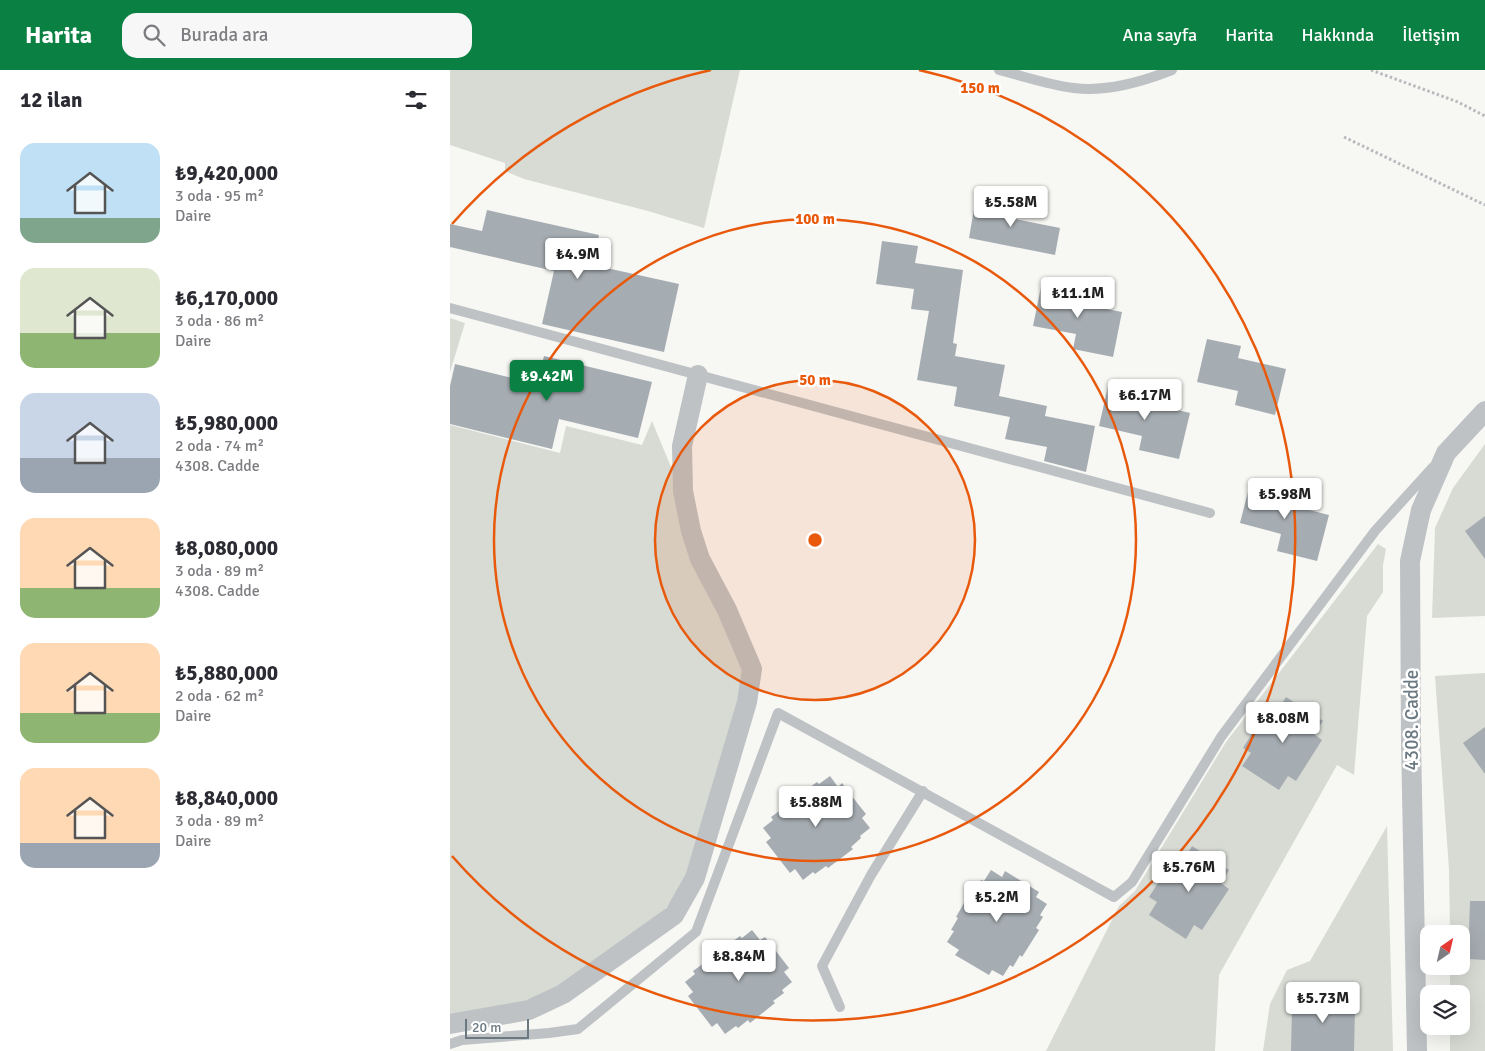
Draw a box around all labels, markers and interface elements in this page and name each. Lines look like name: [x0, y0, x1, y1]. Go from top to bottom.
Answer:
search box: [122, 13, 472, 58]
text: Harita: [25, 20, 92, 50]
icon: search: [140, 21, 168, 49]
text: Burada ara: [180, 23, 268, 47]
text: Ana sayfa: [1123, 24, 1197, 46]
text: Harita: [1225, 24, 1274, 46]
text: Hakkında: [1302, 24, 1374, 46]
text: İletişim: [1402, 24, 1460, 46]
text: 150 m: [960, 79, 1000, 97]
icon: filters: [402, 86, 430, 114]
text: 12 ilan: [20, 87, 82, 113]
text: ₺9,420,000: [175, 160, 278, 186]
icon: home: [60, 163, 120, 223]
text: 3 oda · 95 m²: [175, 186, 264, 206]
pin: ₺5.58M: [970, 186, 1052, 228]
text: ₺5.58M: [985, 192, 1037, 212]
text: Daire: [175, 206, 211, 226]
text: 100 m: [795, 210, 835, 228]
pin: ₺4.9M: [543, 238, 613, 280]
text: ₺4.9M: [556, 244, 600, 264]
pin: ₺11.1M: [1037, 276, 1119, 319]
text: ₺11.1M: [1052, 283, 1104, 303]
text: ₺6,170,000: [175, 285, 278, 311]
icon: home: [60, 288, 120, 348]
text: 3 oda · 86 m²: [175, 311, 264, 331]
text: Daire: [175, 331, 211, 351]
pin: ₺9.42M: [506, 360, 588, 402]
text: ₺9.42M: [521, 366, 573, 386]
text: 50 m: [799, 371, 831, 389]
pin: ₺6.17M: [1104, 378, 1186, 421]
text: ₺6.17M: [1119, 385, 1171, 405]
text: ₺5,980,000: [175, 410, 278, 436]
icon: home: [60, 413, 120, 473]
text: 2 oda · 74 m²: [175, 436, 264, 456]
text: 4308. Cadde: [175, 456, 260, 476]
pin: ₺5.98M: [1244, 478, 1326, 520]
text: ₺5.98M: [1259, 484, 1311, 504]
centre of rings: [806, 531, 824, 549]
text: ₺8,080,000: [175, 535, 278, 561]
icon: home: [60, 538, 120, 598]
text: 3 oda · 89 m²: [175, 561, 264, 581]
text: 4308. Cadde: [175, 581, 260, 601]
text: ₺5,880,000: [175, 660, 278, 686]
icon: home: [60, 663, 120, 723]
street label: 4308. Cadde: [1400, 670, 1424, 770]
text: 2 oda · 62 m²: [175, 686, 264, 706]
pin: ₺8.08M: [1242, 702, 1324, 744]
text: Daire: [175, 706, 211, 726]
text: ₺8.08M: [1257, 708, 1309, 728]
text: ₺8,840,000: [175, 785, 278, 811]
pin: ₺5.88M: [775, 786, 857, 828]
icon: home: [60, 788, 120, 848]
text: ₺5.88M: [790, 792, 842, 812]
text: 3 oda · 89 m²: [175, 811, 264, 831]
text: Daire: [175, 831, 211, 851]
pin: ₺5.76M: [1148, 850, 1230, 893]
text: ₺5.76M: [1163, 857, 1215, 877]
pin: ₺5.2M: [962, 880, 1032, 923]
text: ₺5.2M: [975, 887, 1019, 907]
north arrow: [1420, 925, 1470, 975]
map controls: [1420, 925, 1470, 1035]
pin: ₺8.84M: [698, 940, 780, 982]
text: ₺8.84M: [713, 946, 765, 966]
pin: ₺5.73M: [1282, 982, 1364, 1024]
button: layers: [1420, 985, 1470, 1035]
text: ₺5.73M: [1297, 988, 1349, 1008]
scale bar: [465, 1016, 529, 1039]
text: 20 m: [472, 1019, 501, 1036]

